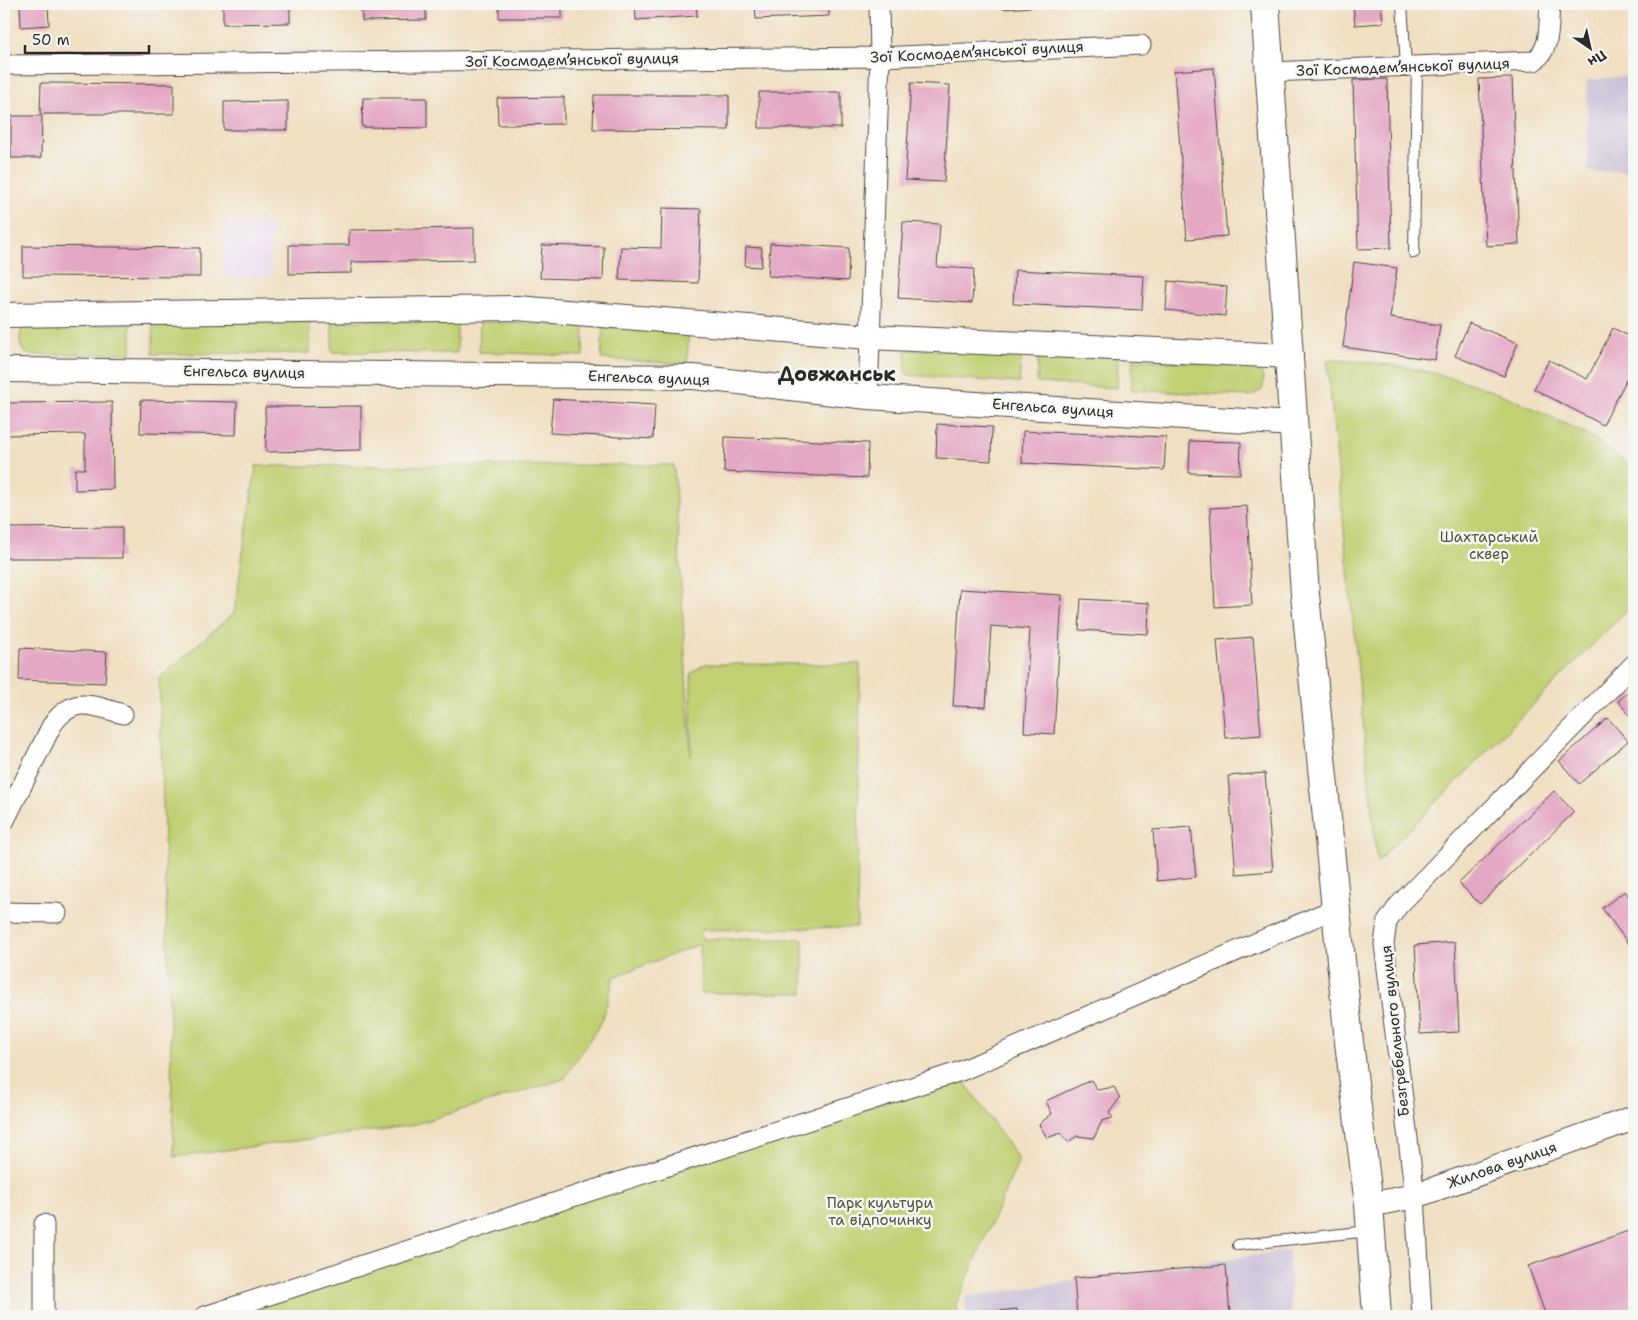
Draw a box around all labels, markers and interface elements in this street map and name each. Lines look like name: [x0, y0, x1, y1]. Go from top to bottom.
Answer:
scale bar: [25, 22, 149, 54]
north arrow: [1566, 22, 1616, 72]
text: 50 m: [32, 30, 70, 50]
street label: Зої Космодем’янської вулиця: [870, 36, 1084, 68]
text: Пн: [1585, 46, 1610, 71]
street label: Зої Космодем’янської вулиця: [465, 48, 679, 72]
street label: Зої Космодем’янської вулиця: [1296, 53, 1510, 81]
street label: Енгельса вулиця: [183, 361, 305, 383]
district label: Довжанськ: [778, 361, 896, 387]
street label: Енгельса вулиця: [588, 366, 710, 390]
street label: Енгельса вулиця: [991, 394, 1115, 422]
park label: Шахтарський сквер: [1440, 527, 1539, 564]
street label: Безгребельного вулиця: [1376, 944, 1414, 1118]
street label: Жилова вулиця: [1445, 1137, 1559, 1193]
park label: Парк культури та відпочинку: [827, 1193, 933, 1230]

